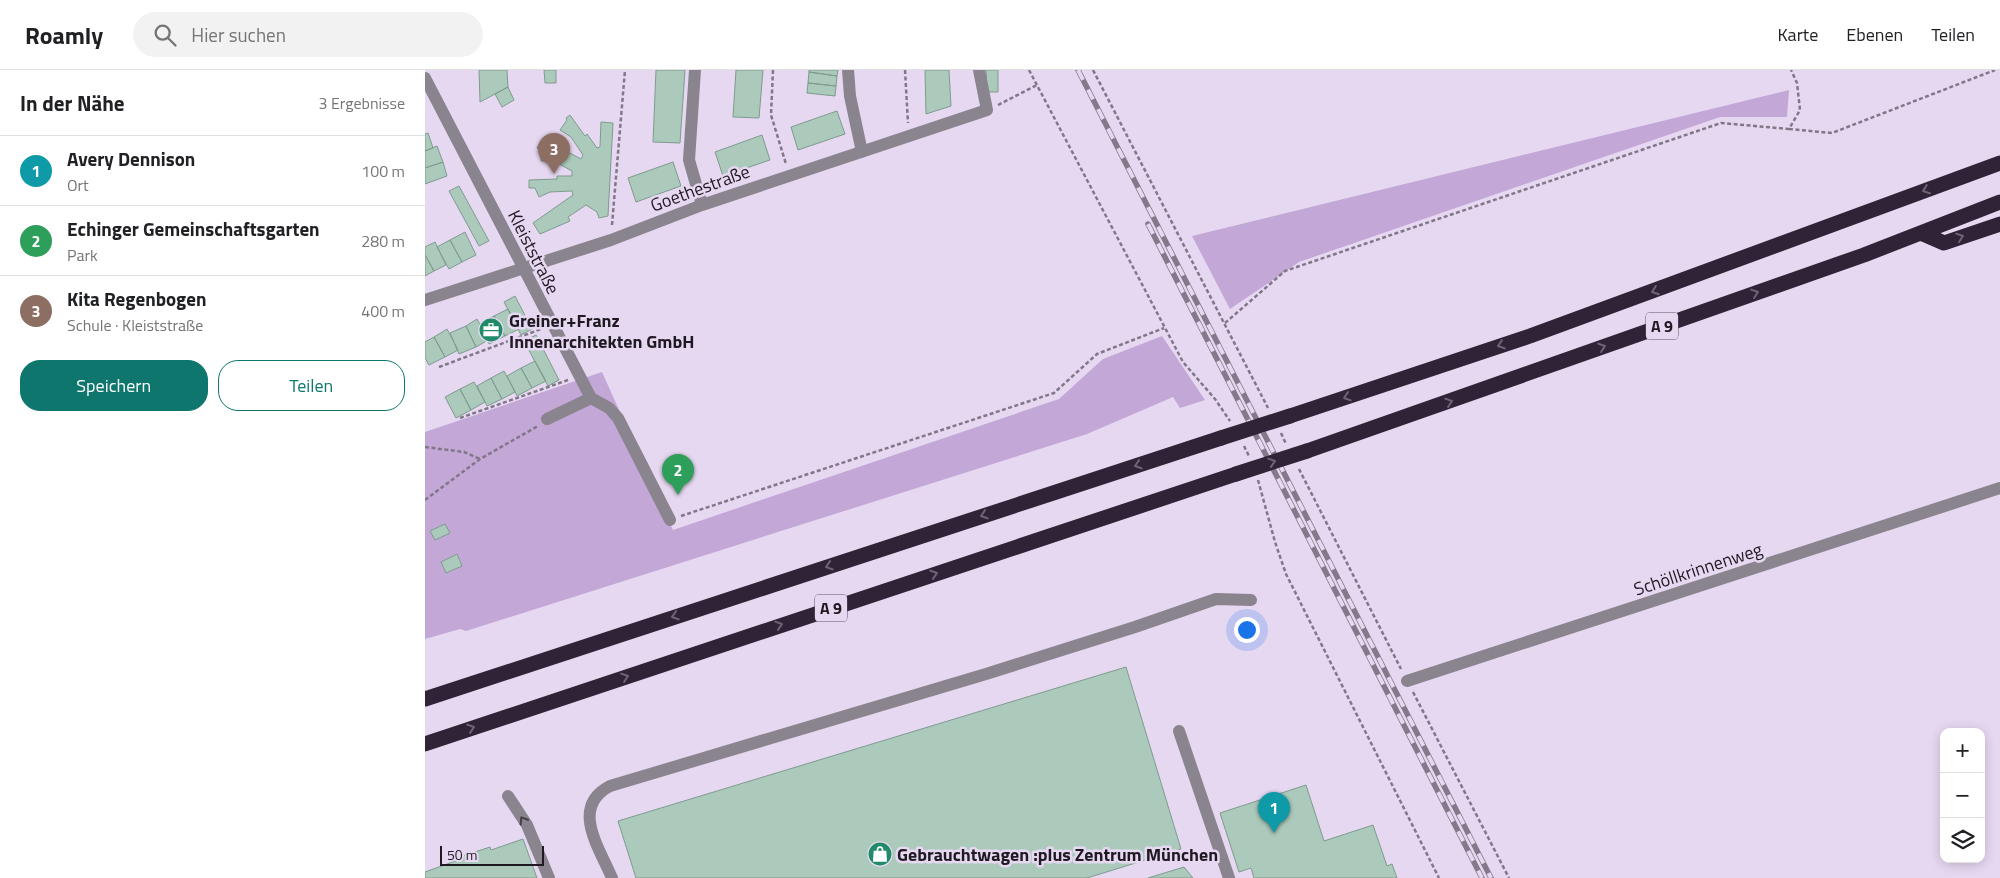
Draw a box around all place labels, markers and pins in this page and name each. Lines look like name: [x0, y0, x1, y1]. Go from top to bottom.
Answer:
pin: 3: [538, 133, 570, 174]
place label: Greiner+Franz Innenarchitekten GmbH: [509, 307, 694, 355]
office icon: Greiner+Franz Innenarchitekten GmbH: [478, 317, 504, 343]
pin: 2: [662, 454, 694, 495]
pin: 1: [1258, 792, 1290, 833]
shop icon: Gebrauchtwagen :plus Zentrum München: [867, 841, 893, 867]
place label: Gebrauchtwagen :plus Zentrum München: [897, 841, 1218, 868]

